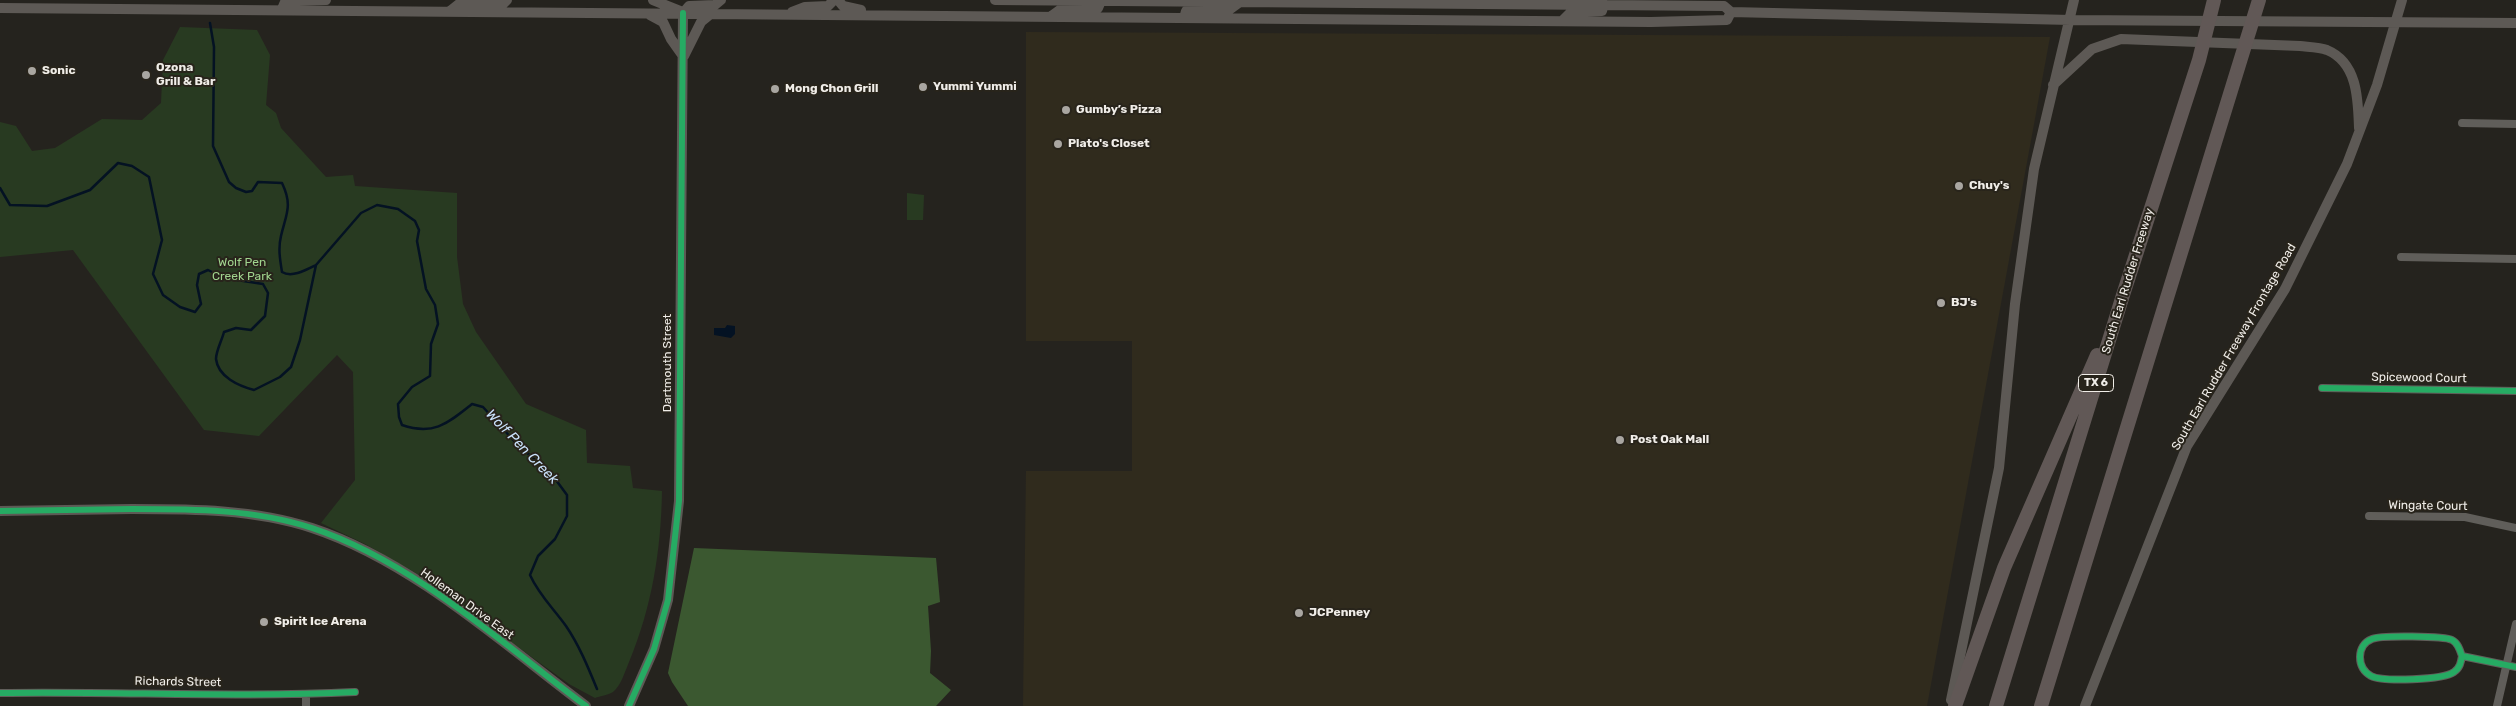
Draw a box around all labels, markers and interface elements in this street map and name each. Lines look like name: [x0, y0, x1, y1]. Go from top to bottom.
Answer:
place label: Ozona Grill & Bar: [156, 61, 215, 89]
place label: Sonic: [42, 64, 76, 78]
marker: Sonic: [26, 65, 38, 77]
marker: Ozona Grill & Bar: [140, 69, 152, 81]
place label: Yummi Yummi: [933, 80, 1017, 94]
marker: Yummi Yummi: [917, 81, 929, 93]
place label: Mong Chon Grill: [785, 82, 878, 96]
marker: Mong Chon Grill: [769, 83, 781, 95]
place label: Gumby’s Pizza: [1076, 103, 1162, 117]
marker: Gumby’s Pizza: [1060, 104, 1072, 116]
place label: Plato's Closet: [1068, 137, 1150, 151]
marker: Plato's Closet: [1052, 138, 1064, 150]
place label: Chuy's: [1969, 179, 2009, 193]
marker: Chuy's: [1953, 180, 1965, 192]
street label: South Earl Rudder Freeway: [2099, 206, 2157, 356]
street label: South Earl Rudder Freeway Frontage Road: [2169, 241, 2299, 453]
park label: Wolf Pen Creek Park: [212, 256, 272, 284]
place label: BJ's: [1951, 296, 1977, 310]
marker: BJ's: [1935, 297, 1947, 309]
street label: Dartmouth Street: [661, 314, 675, 412]
street label: Spicewood Court: [2371, 370, 2467, 386]
road number: TX 6: [2078, 374, 2114, 392]
water label: Wolf Pen Creek: [482, 406, 562, 488]
place label: Post Oak Mall: [1630, 433, 1709, 447]
marker: Post Oak Mall: [1614, 434, 1626, 446]
street label: Wingate Court: [2388, 498, 2468, 514]
street label: Holleman Drive East: [417, 565, 517, 643]
place label: JCPenney: [1309, 606, 1370, 620]
marker: JCPenney: [1293, 607, 1305, 619]
place label: Spirit Ice Arena: [274, 615, 367, 629]
marker: Spirit Ice Arena: [258, 616, 270, 628]
street label: Richards Street: [135, 674, 221, 690]

